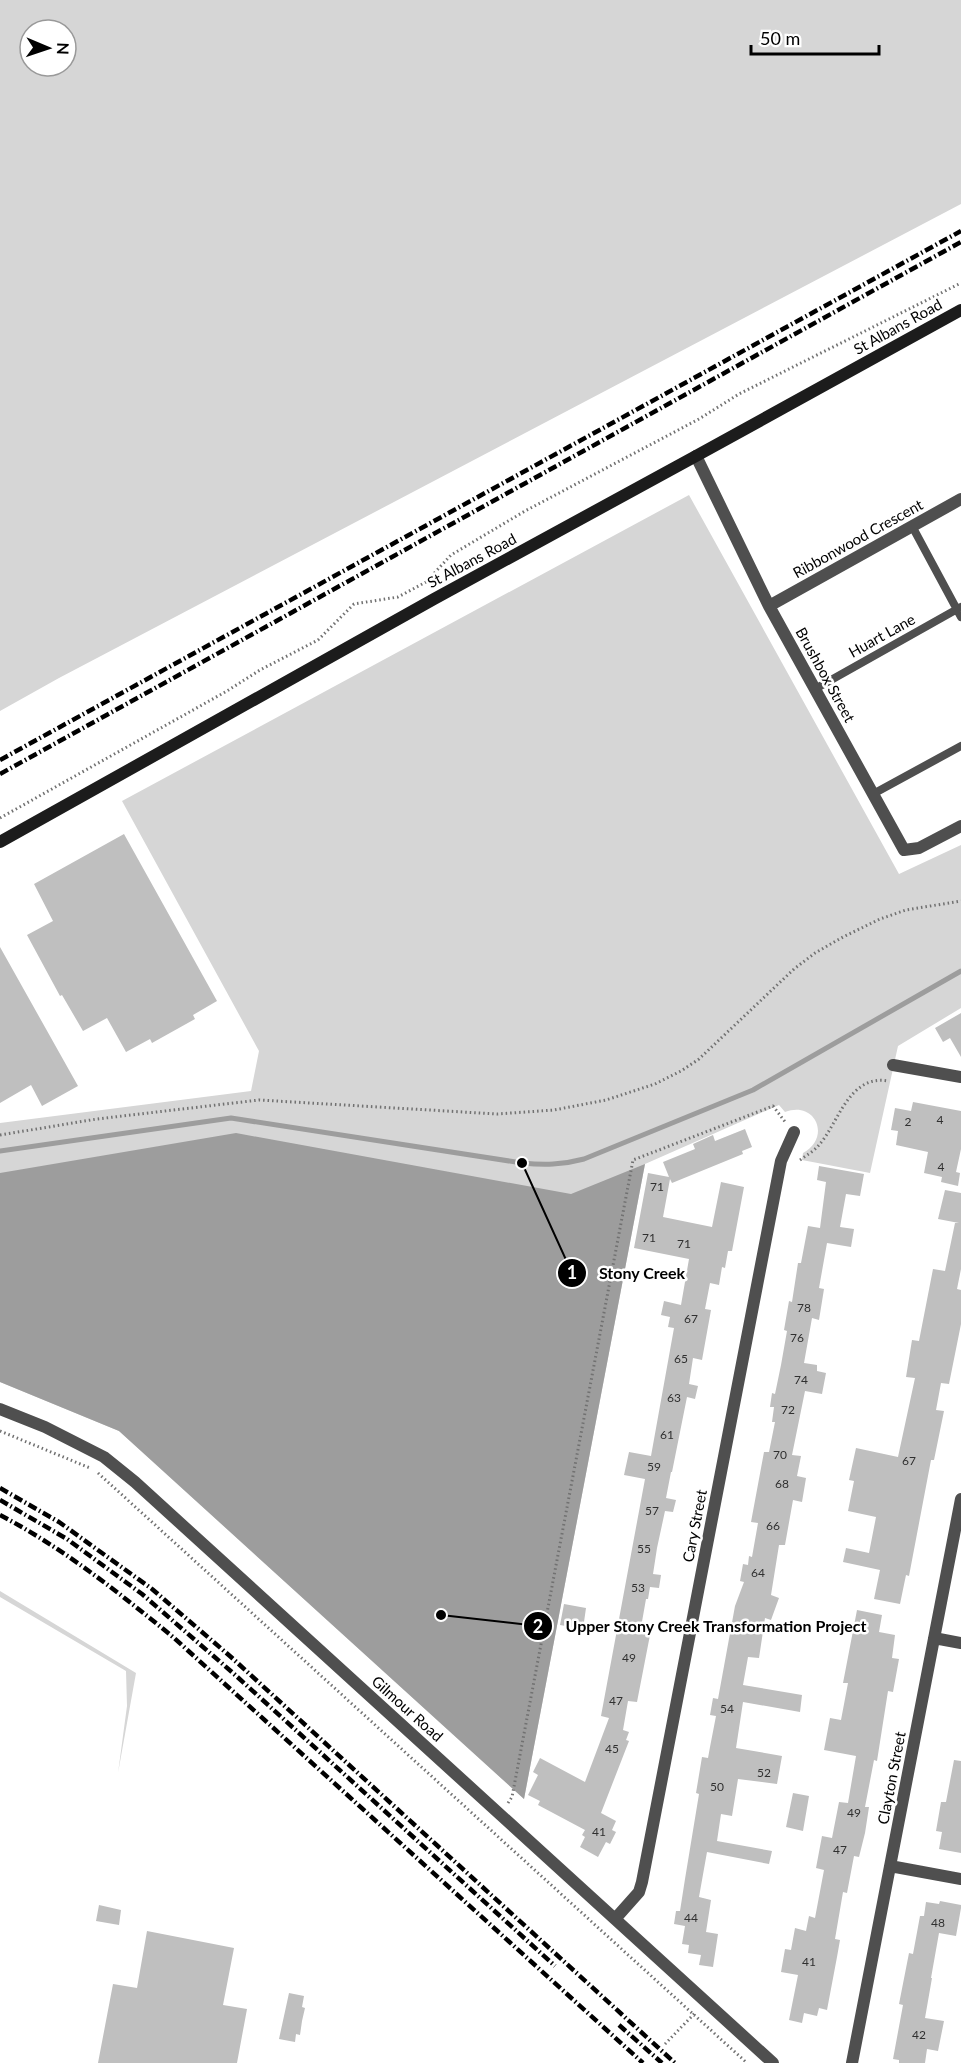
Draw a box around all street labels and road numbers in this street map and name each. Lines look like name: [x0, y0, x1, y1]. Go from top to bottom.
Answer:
street label: St Albans Road: [850, 294, 945, 358]
street label: Ribbonwood Crescent: [789, 495, 926, 581]
street label: St Albans Road: [424, 529, 519, 591]
street label: Huart Lane: [845, 609, 918, 661]
street label: Brushbox Street: [792, 624, 860, 726]
street label: Cary Street: [678, 1487, 710, 1564]
street label: Gilmour Road: [368, 1672, 447, 1745]
street label: Clayton Street: [873, 1729, 909, 1826]

